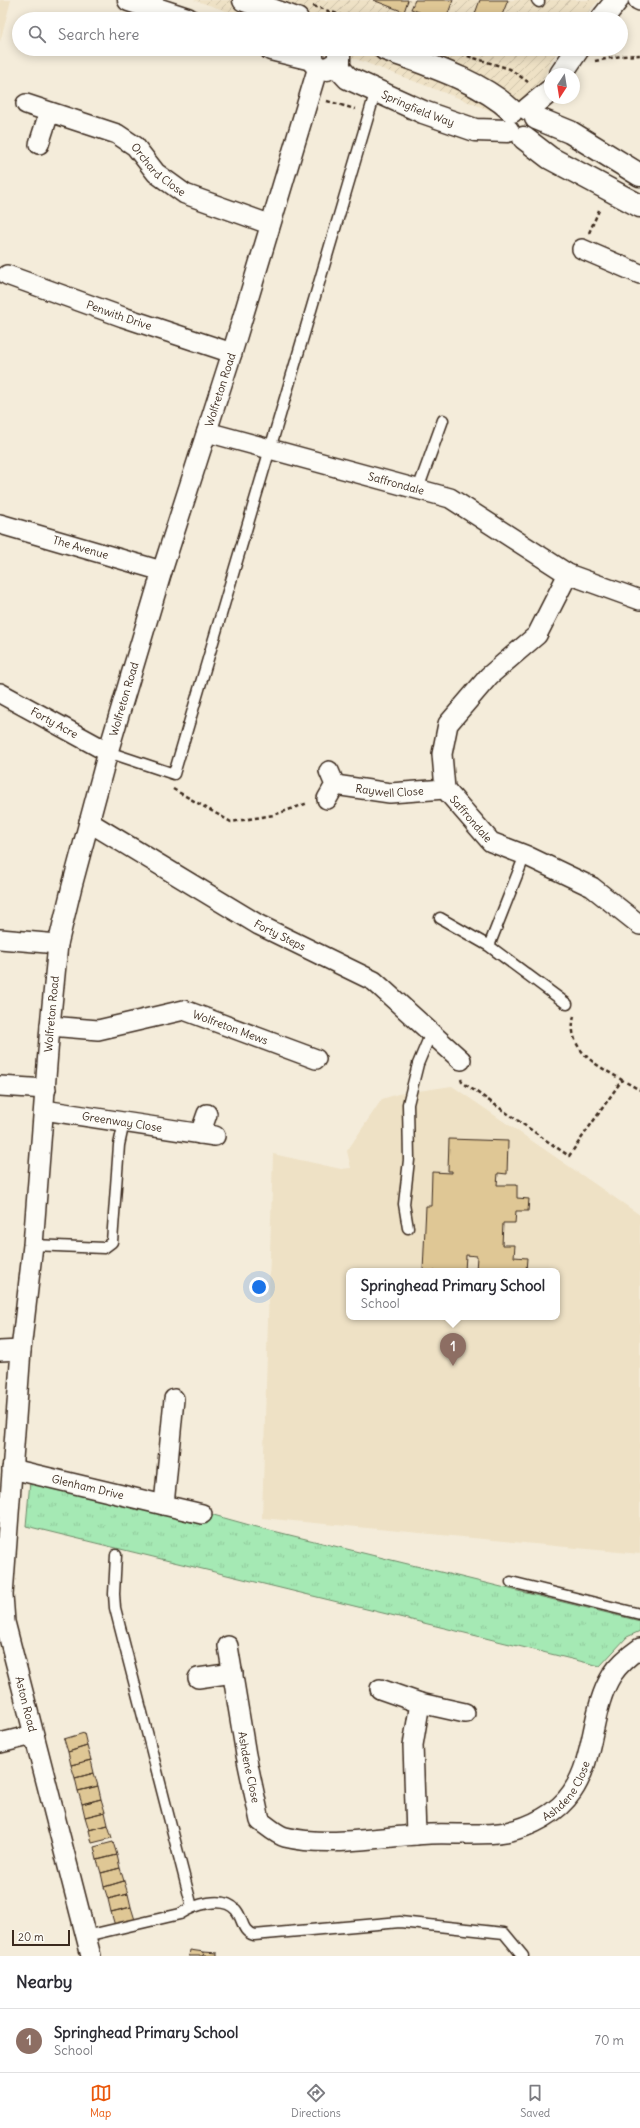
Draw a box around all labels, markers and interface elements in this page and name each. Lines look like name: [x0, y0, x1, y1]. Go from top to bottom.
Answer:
search box: [12, 12, 628, 56]
icon: search: [26, 23, 48, 45]
text: Search here: [58, 25, 139, 44]
north arrow: [544, 68, 580, 104]
street label: Springfield Way: [379, 87, 456, 129]
street label: Orchard Close: [128, 140, 189, 199]
street label: Penwith Drive: [84, 297, 154, 333]
street label: Wolfreton Road: [202, 351, 239, 428]
street label: Saffrondale: [366, 469, 426, 498]
street label: The Avenue: [51, 533, 110, 562]
street label: Wolfreton Road: [106, 660, 142, 738]
street label: Forty Acre: [28, 704, 81, 741]
street label: Raywell Close: [355, 781, 424, 800]
street label: Saffrondale: [447, 793, 495, 845]
street label: Forty Steps: [251, 917, 308, 954]
street label: Wolfreton Road: [41, 975, 62, 1053]
street label: Wolfreton Mews: [191, 1007, 270, 1048]
street label: Greenway Close: [81, 1109, 163, 1135]
popup: [346, 1268, 560, 1320]
text: Springhead Primary School: [361, 1276, 545, 1295]
your location: [249, 1277, 269, 1297]
text: School: [361, 1295, 400, 1312]
pin: 1: [440, 1333, 466, 1366]
street label: Glenham Drive: [50, 1472, 125, 1502]
street label: Aston Road: [12, 1675, 40, 1734]
street label: Ashdene Close: [235, 1730, 263, 1804]
street label: Ashdene Close: [540, 1759, 593, 1824]
scale bar: [12, 1928, 70, 1947]
text: 20 m: [18, 1930, 44, 1944]
text: Nearby: [16, 1971, 72, 1993]
text: Springhead Primary School: [54, 2023, 238, 2042]
text: 1: [26, 2032, 32, 2049]
text: 70 m: [595, 2032, 624, 2049]
text: School: [54, 2042, 93, 2059]
tab: Map: [90, 2082, 112, 2120]
tab: Directions: [291, 2082, 341, 2120]
tab: Saved: [520, 2082, 550, 2120]

